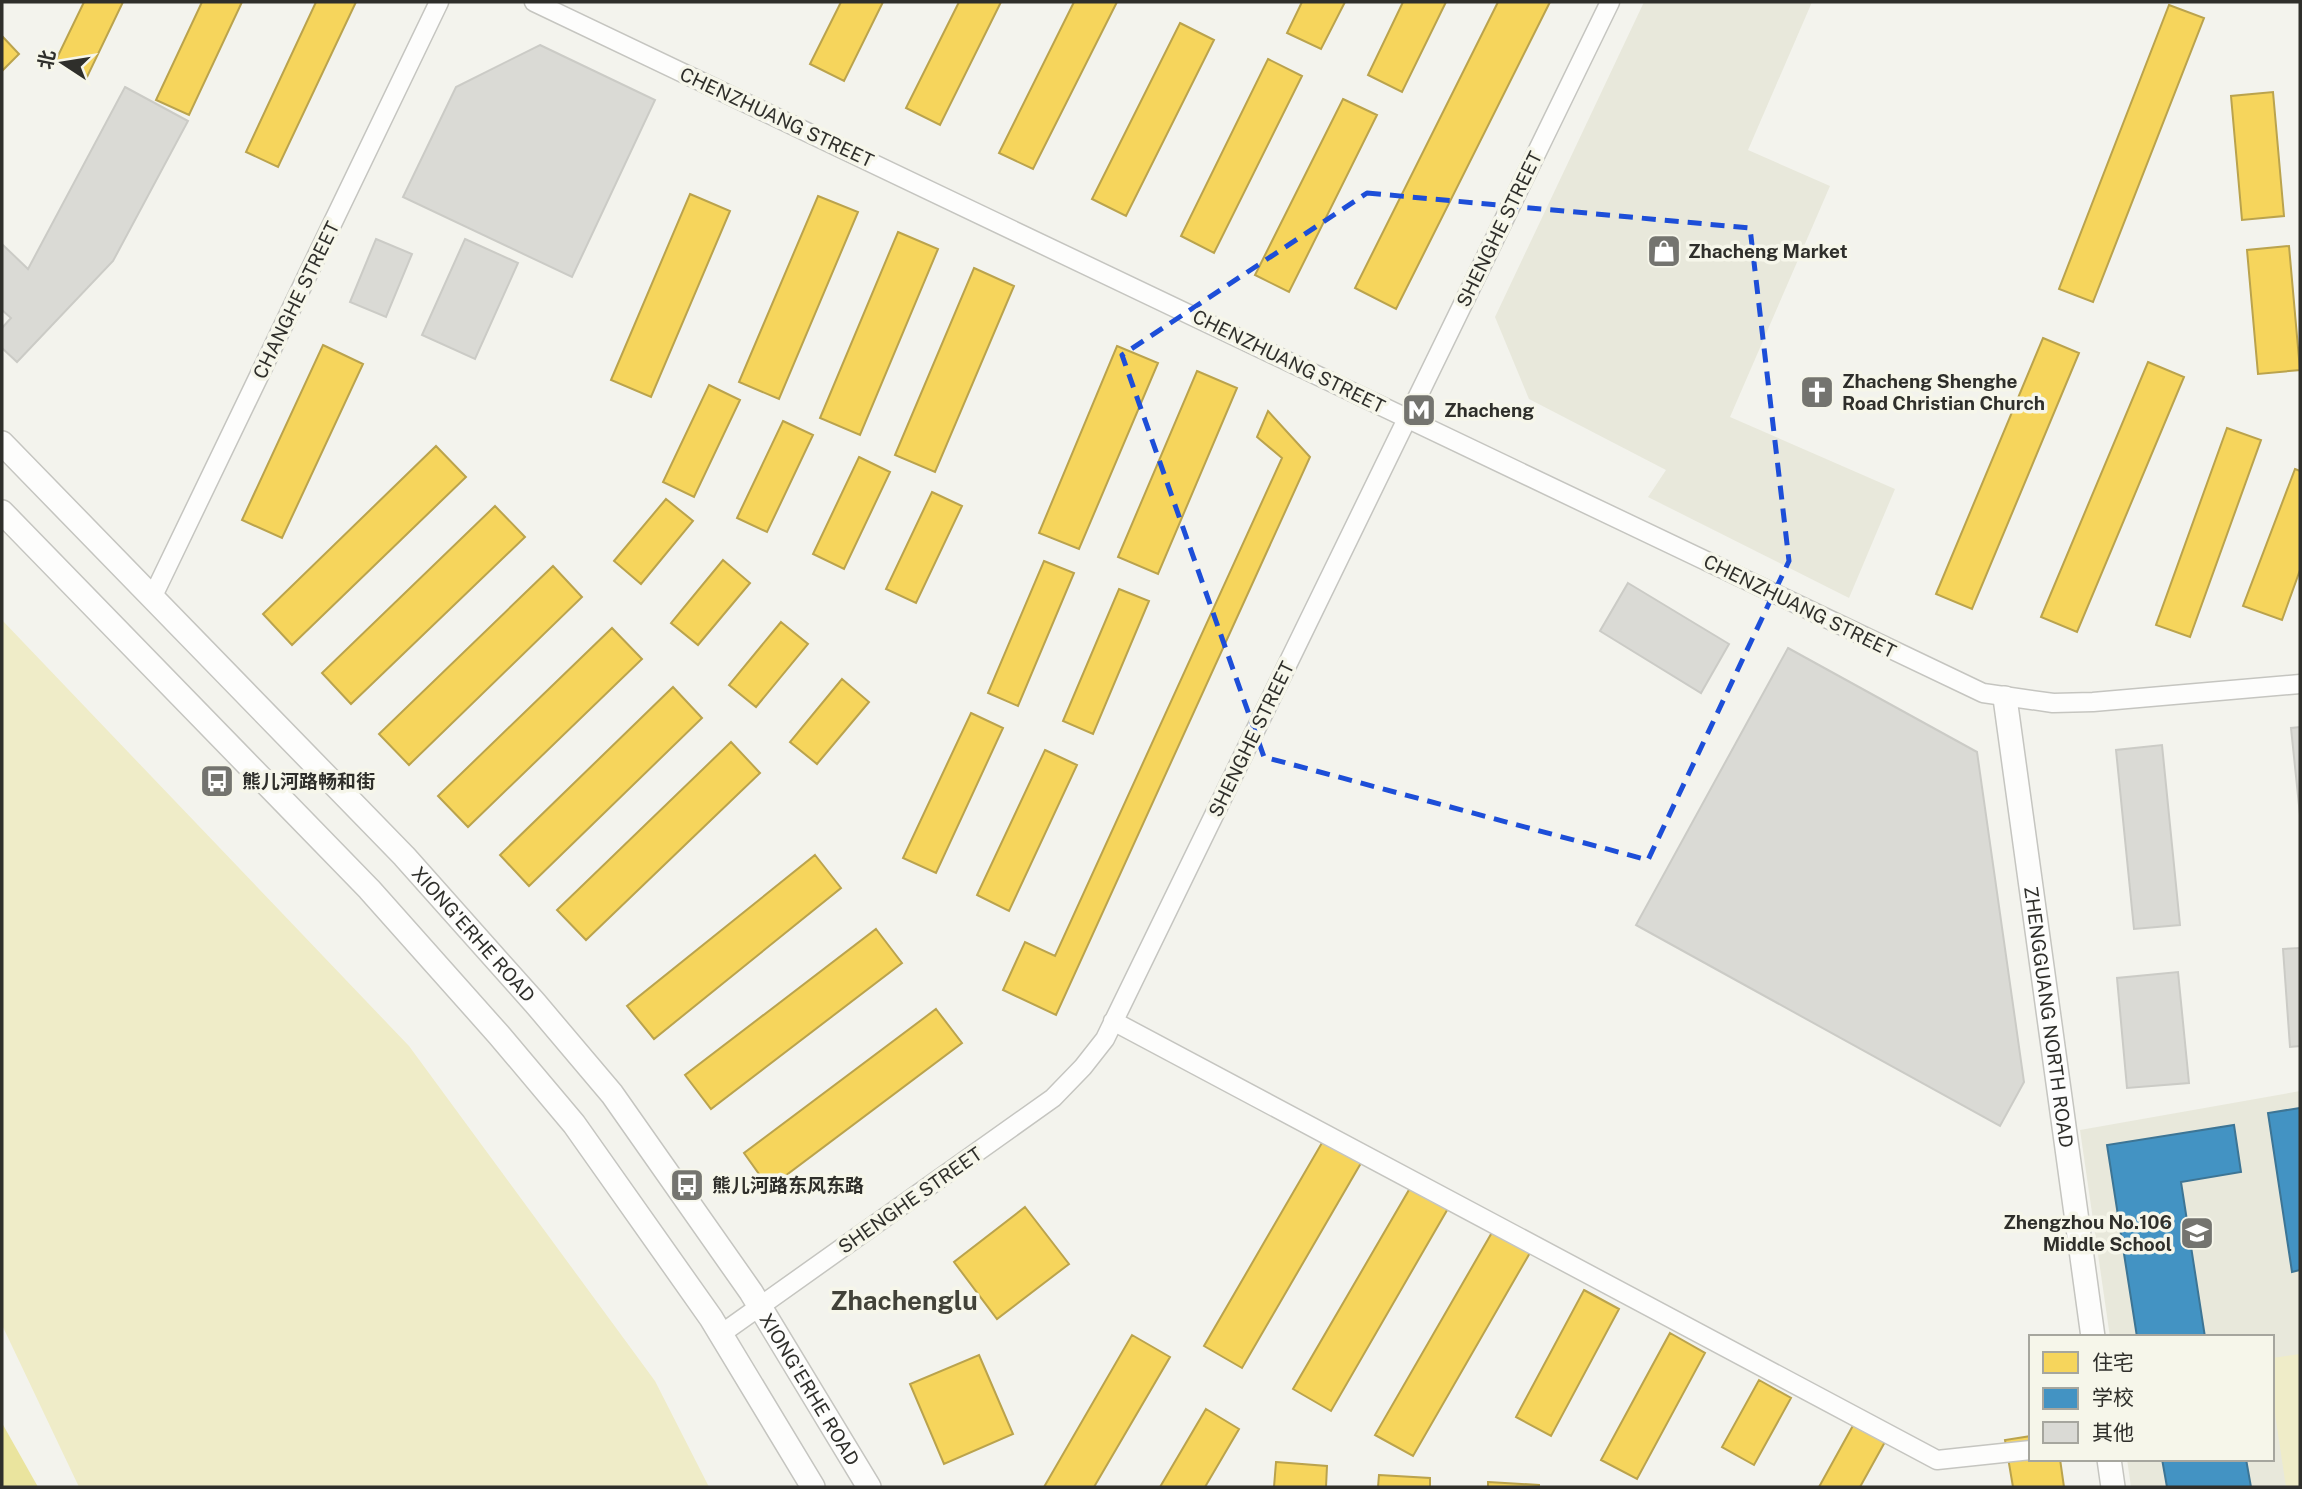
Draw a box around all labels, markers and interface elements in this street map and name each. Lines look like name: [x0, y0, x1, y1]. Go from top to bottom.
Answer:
north arrow: [28, 28, 98, 98]
text: 北: [34, 48, 59, 71]
street label: CHENZHUANG STREET: [677, 62, 877, 172]
street label: SHENGHE STREET: [1452, 148, 1546, 310]
street label: CHANGHE STREET: [248, 218, 344, 382]
shop icon: Zhacheng Market: [1645, 232, 1683, 270]
place label: Zhacheng Market: [1688, 240, 1848, 262]
street label: CHENZHUANG STREET: [1189, 305, 1389, 417]
place label: Zhacheng Shenghe Road Christian Church: [1842, 370, 2045, 414]
church icon: Zhacheng Shenghe Road Christian Church: [1798, 373, 1836, 411]
metro station icon: Zhacheng: [1400, 391, 1438, 429]
place label: Zhacheng: [1444, 399, 1534, 421]
street label: CHENZHUANG STREET: [1700, 550, 1900, 662]
street label: SHENGHE STREET: [1204, 658, 1298, 820]
bus stop icon: 熊儿河路畅和街: [198, 762, 236, 800]
place label: 熊儿河路畅和街: [242, 770, 375, 792]
street label: XIONG'ERHE ROAD: [408, 862, 540, 1006]
street label: ZHENGGUANG NORTH ROAD: [2020, 885, 2078, 1149]
street label: SHENGHE STREET: [834, 1142, 986, 1258]
bus stop icon: 熊儿河路东风东路: [668, 1166, 706, 1204]
place label: 熊儿河路东风东路: [712, 1174, 864, 1196]
place label: Zhengzhou No.106 Middle School: [2003, 1211, 2172, 1255]
school or university icon: Zhengzhou No.106 Middle School: [2178, 1214, 2216, 1252]
district label: Zhachenglu: [830, 1285, 978, 1316]
street label: XIONG'ERHE ROAD: [755, 1309, 864, 1469]
legend: [2029, 1335, 2274, 1461]
text: 住宅: [2092, 1350, 2134, 1375]
text: 学校: [2092, 1385, 2134, 1410]
text: 其他: [2092, 1420, 2134, 1445]

